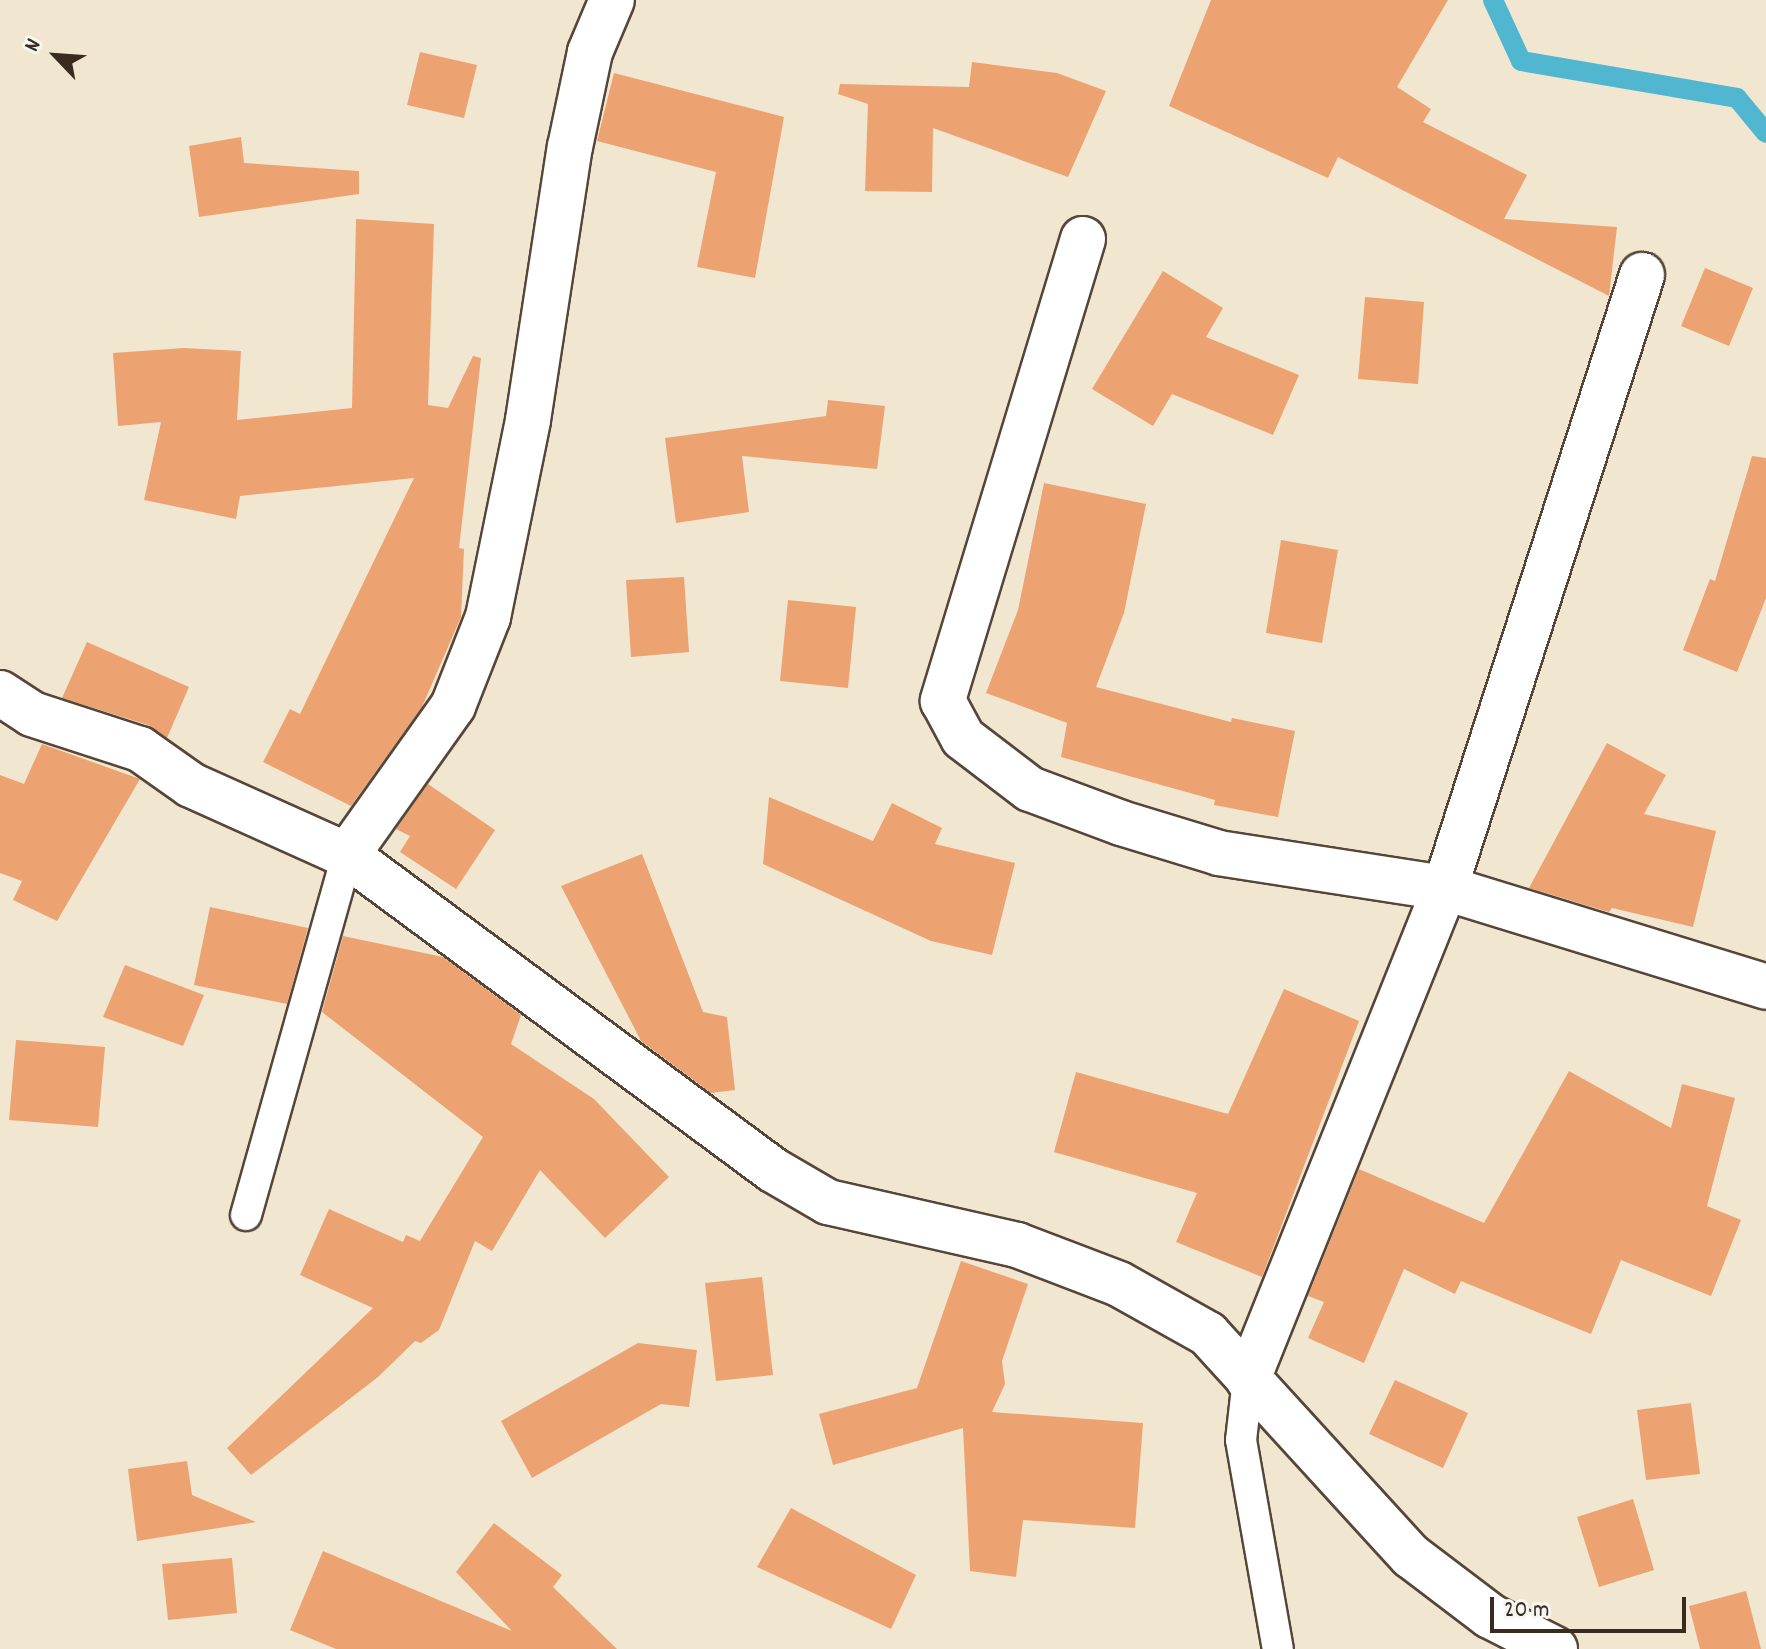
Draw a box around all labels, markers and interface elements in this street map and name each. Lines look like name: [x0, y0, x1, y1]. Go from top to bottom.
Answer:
north arrow: [16, 16, 96, 96]
text: N: [17, 34, 50, 57]
scale bar: [1494, 1581, 1690, 1631]
text: 20 m: [1504, 1594, 1550, 1628]

